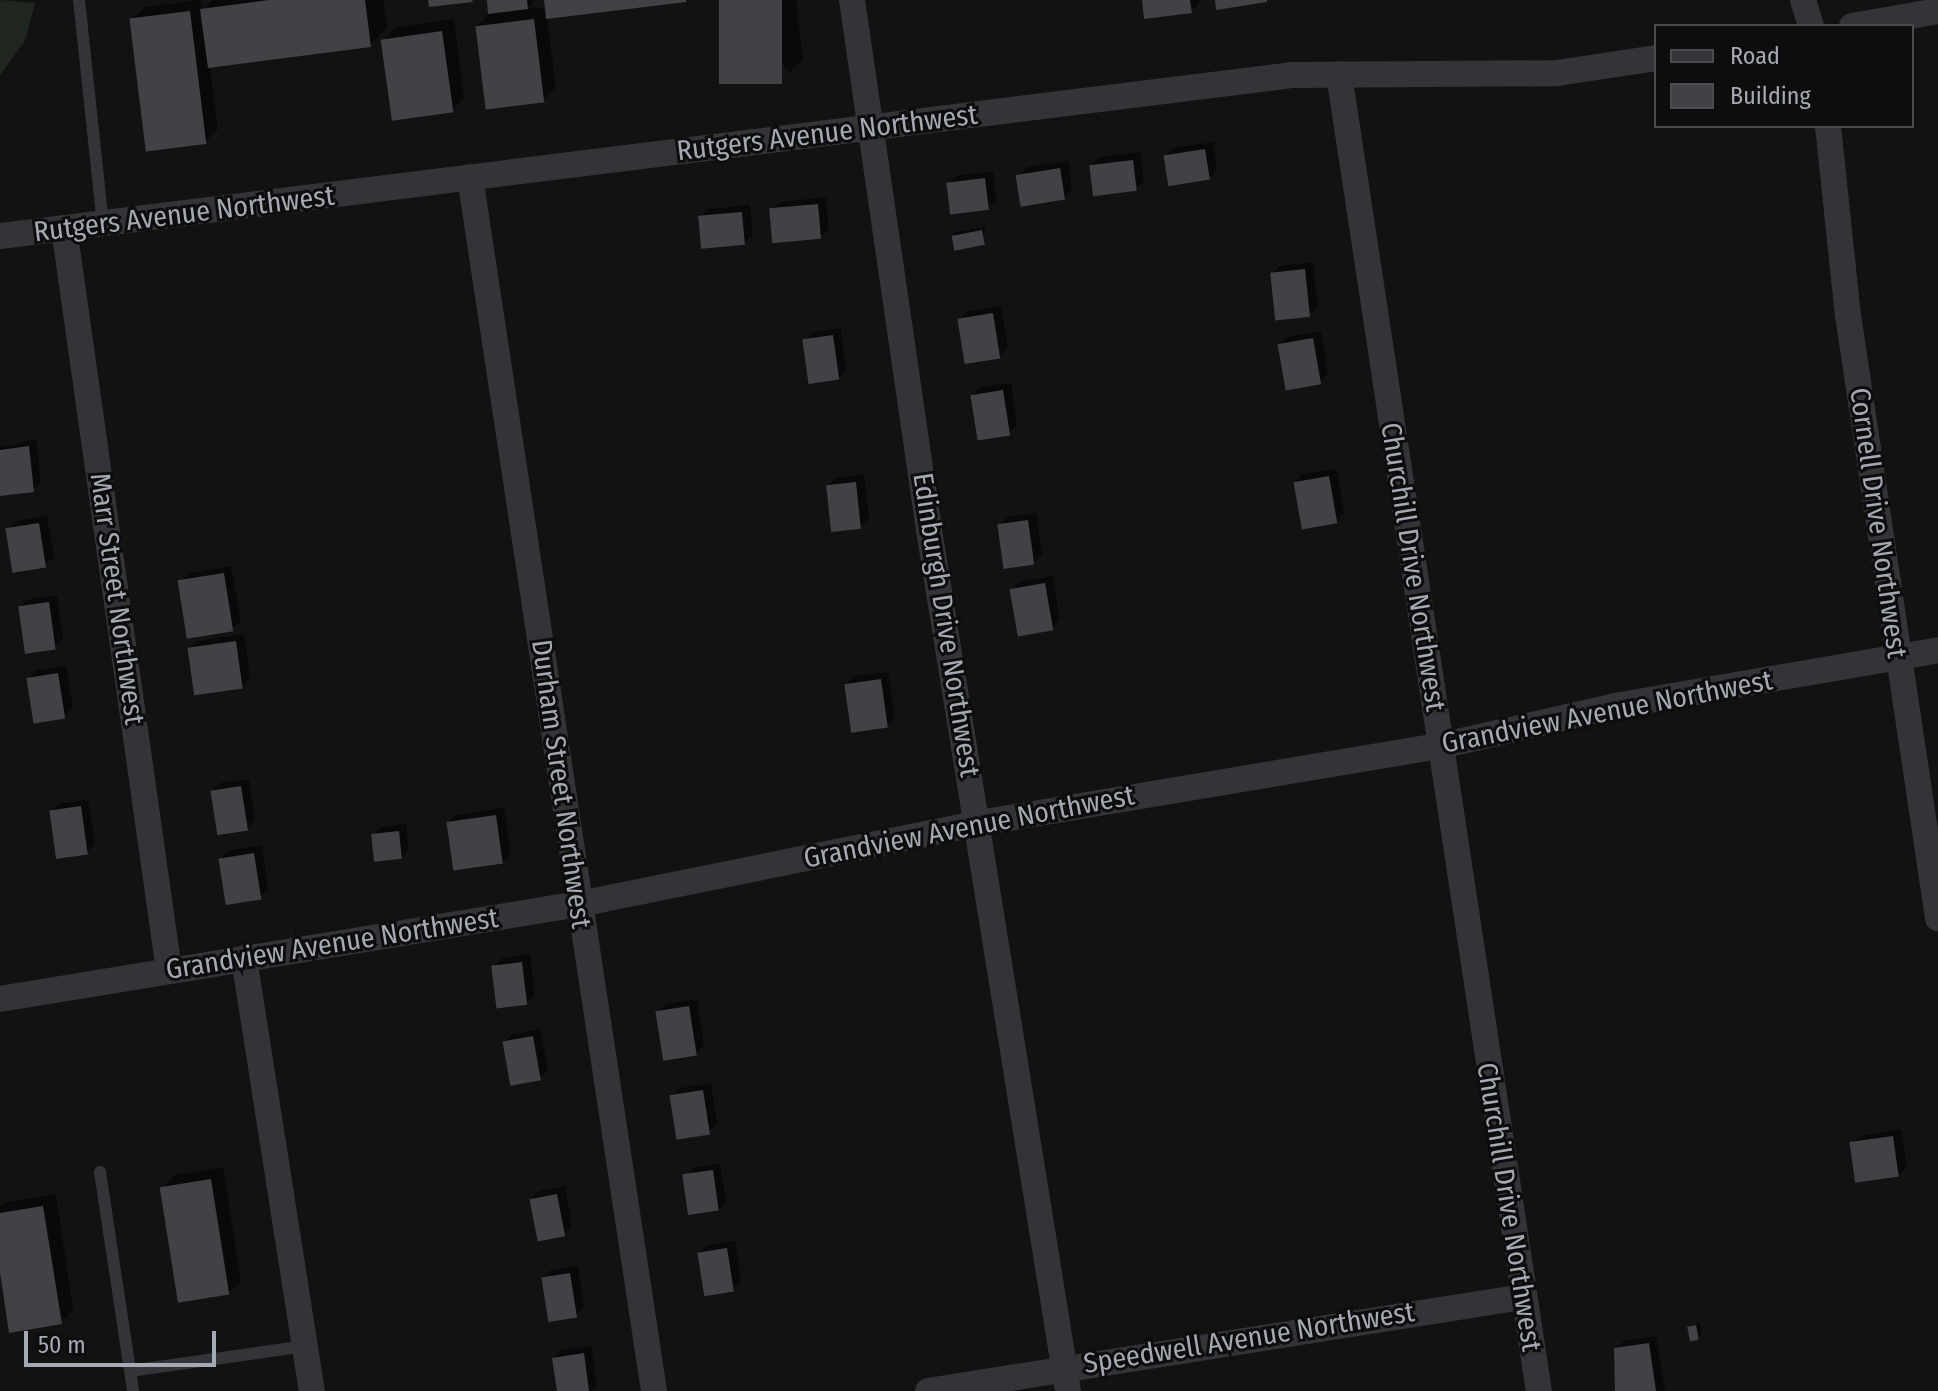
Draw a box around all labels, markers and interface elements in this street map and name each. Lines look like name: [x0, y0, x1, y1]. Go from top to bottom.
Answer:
legend: [1654, 24, 1914, 128]
text: Road: [1730, 42, 1780, 70]
text: Building: [1730, 82, 1811, 110]
street label: Rutgers Avenue Northwest: [675, 98, 979, 168]
street label: Rutgers Avenue Northwest: [32, 179, 336, 249]
street label: Cornell Drive Northwest: [1842, 386, 1914, 660]
street label: Churchill Drive Northwest: [1374, 420, 1452, 714]
street label: Marr Street Northwest: [83, 471, 151, 727]
street label: Edinburgh Drive Northwest: [905, 471, 987, 779]
street label: Durham Street Northwest: [524, 637, 598, 931]
street label: Grandview Avenue Northwest: [1439, 663, 1775, 761]
street label: Grandview Avenue Northwest: [801, 778, 1137, 876]
street label: Grandview Avenue Northwest: [163, 901, 501, 987]
street label: Churchill Drive Northwest: [1470, 1060, 1548, 1354]
street label: Speedwell Avenue Northwest: [1081, 1295, 1417, 1381]
scale bar: [28, 1315, 220, 1365]
text: 50 m: [38, 1331, 86, 1359]

